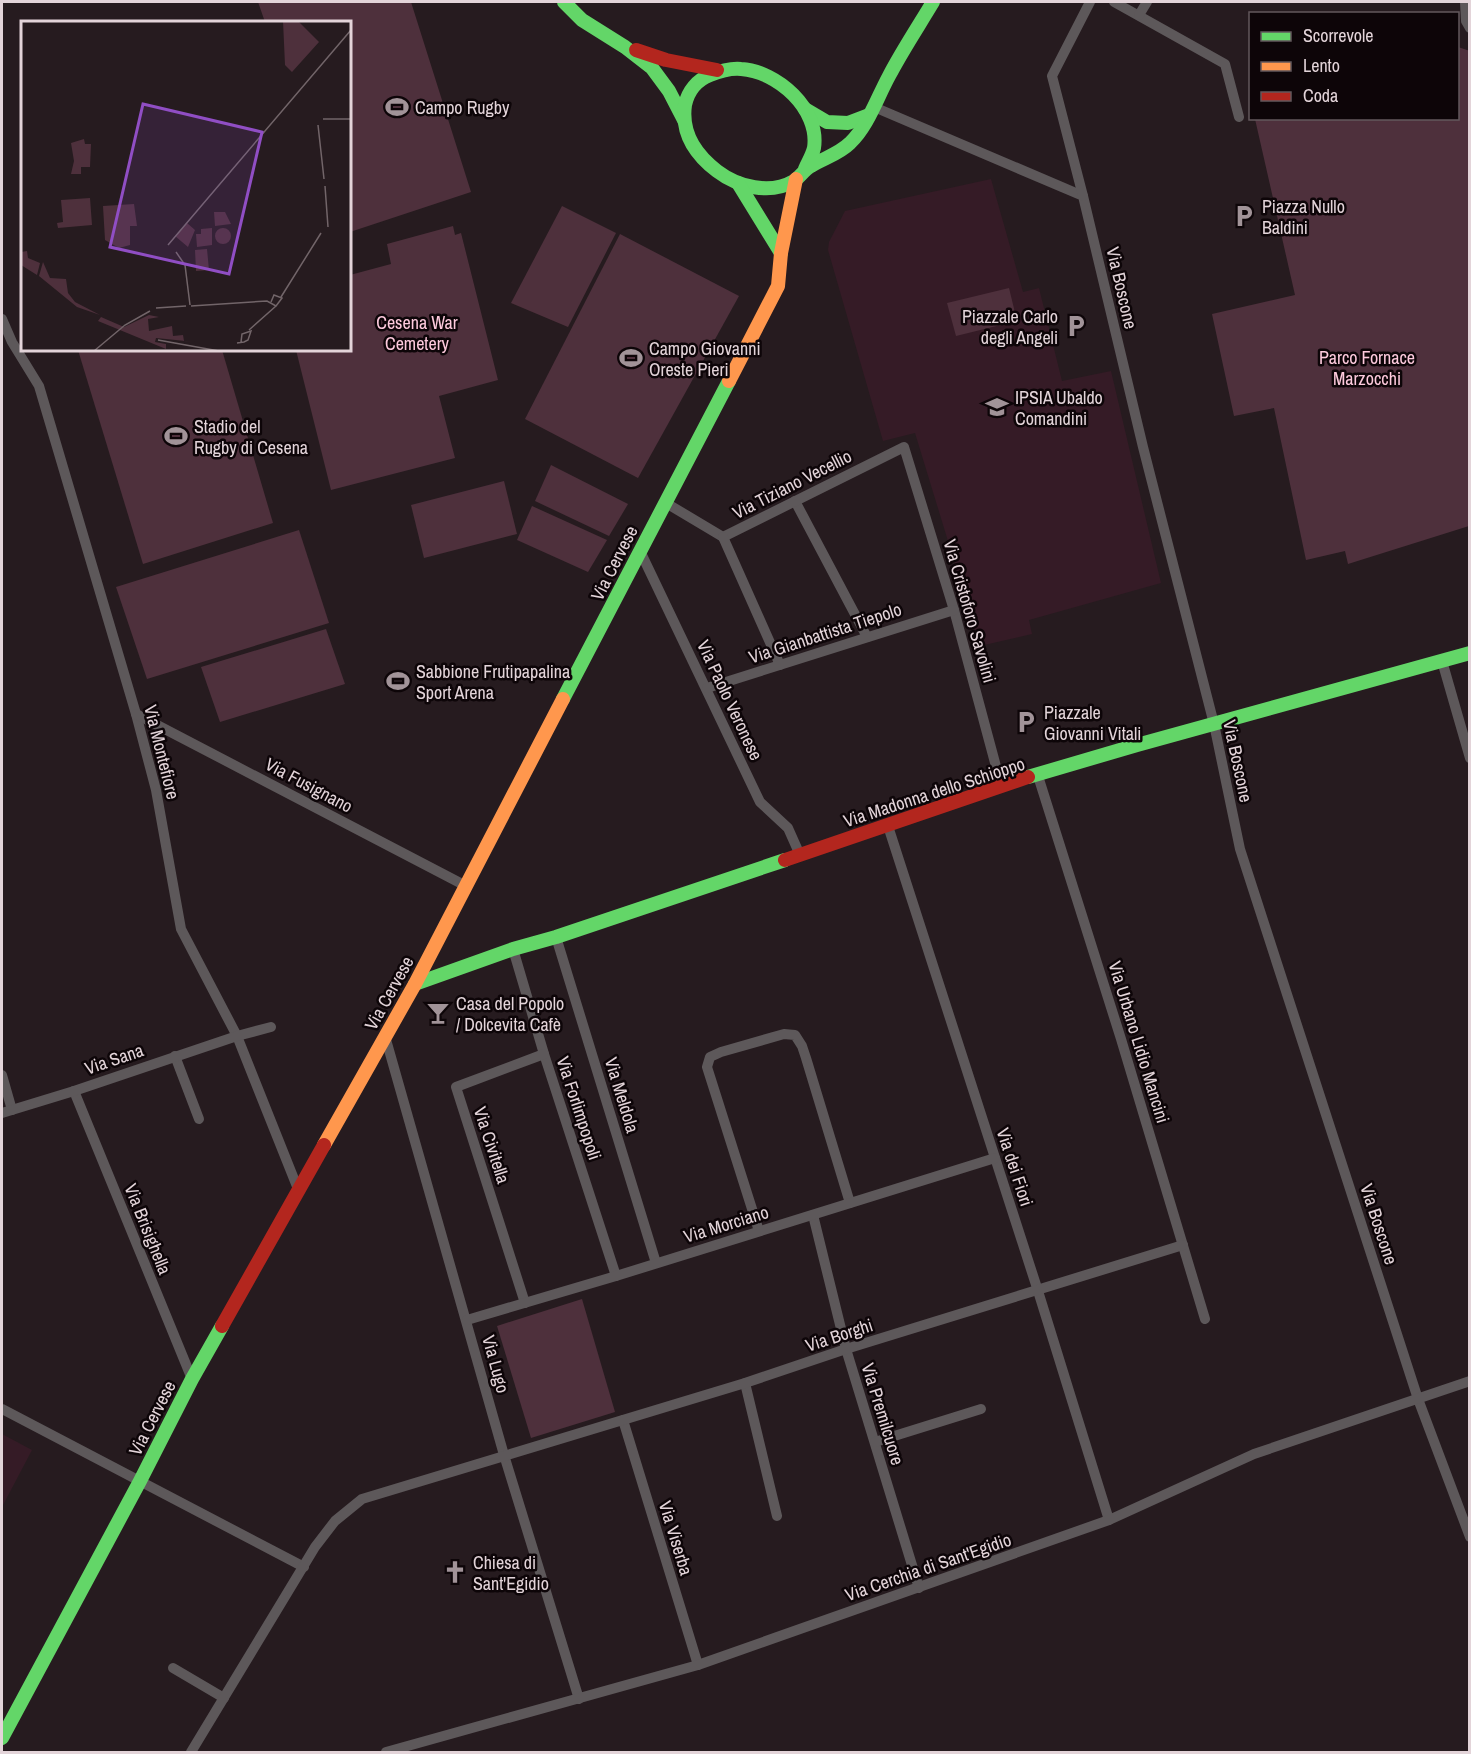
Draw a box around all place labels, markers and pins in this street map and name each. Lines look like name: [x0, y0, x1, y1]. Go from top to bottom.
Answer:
sports icon: Campo Rugby: [384, 94, 410, 120]
place label: Campo Rugby: [415, 95, 510, 120]
place label: Piazza Nullo Baldini: [1262, 194, 1345, 240]
parking icon: Piazza Nullo Baldini: [1231, 203, 1257, 229]
place label: Piazzale Carlo degli Angeli: [962, 304, 1058, 350]
parking icon: Piazzale Carlo degli Angeli: [1063, 313, 1089, 339]
place label: Campo Giovanni Oreste Pieri: [649, 336, 761, 382]
sports icon: Campo Giovanni Oreste Pieri: [618, 345, 644, 371]
place label: IPSIA Ubaldo Comandini: [1015, 385, 1103, 431]
school or university icon: IPSIA Ubaldo Comandini: [984, 394, 1010, 420]
place label: Stadio del Rugby di Cesena: [194, 414, 308, 460]
sports icon: Stadio del Rugby di Cesena: [163, 423, 189, 449]
place label: Sabbione Frutipapalina Sport Arena: [416, 659, 570, 705]
sports icon: Sabbione Frutipapalina Sport Arena: [385, 668, 411, 694]
place label: Piazzale Giovanni Vitali: [1044, 700, 1141, 746]
parking icon: Piazzale Giovanni Vitali: [1013, 709, 1039, 735]
place label: Casa del Popolo / Dolcevita Cafè: [456, 991, 564, 1037]
bar icon: Casa del Popolo / Dolcevita Cafè: [425, 1000, 451, 1026]
place label: Chiesa di Sant'Egidio: [473, 1550, 549, 1596]
church icon: Chiesa di Sant'Egidio: [442, 1559, 468, 1585]

